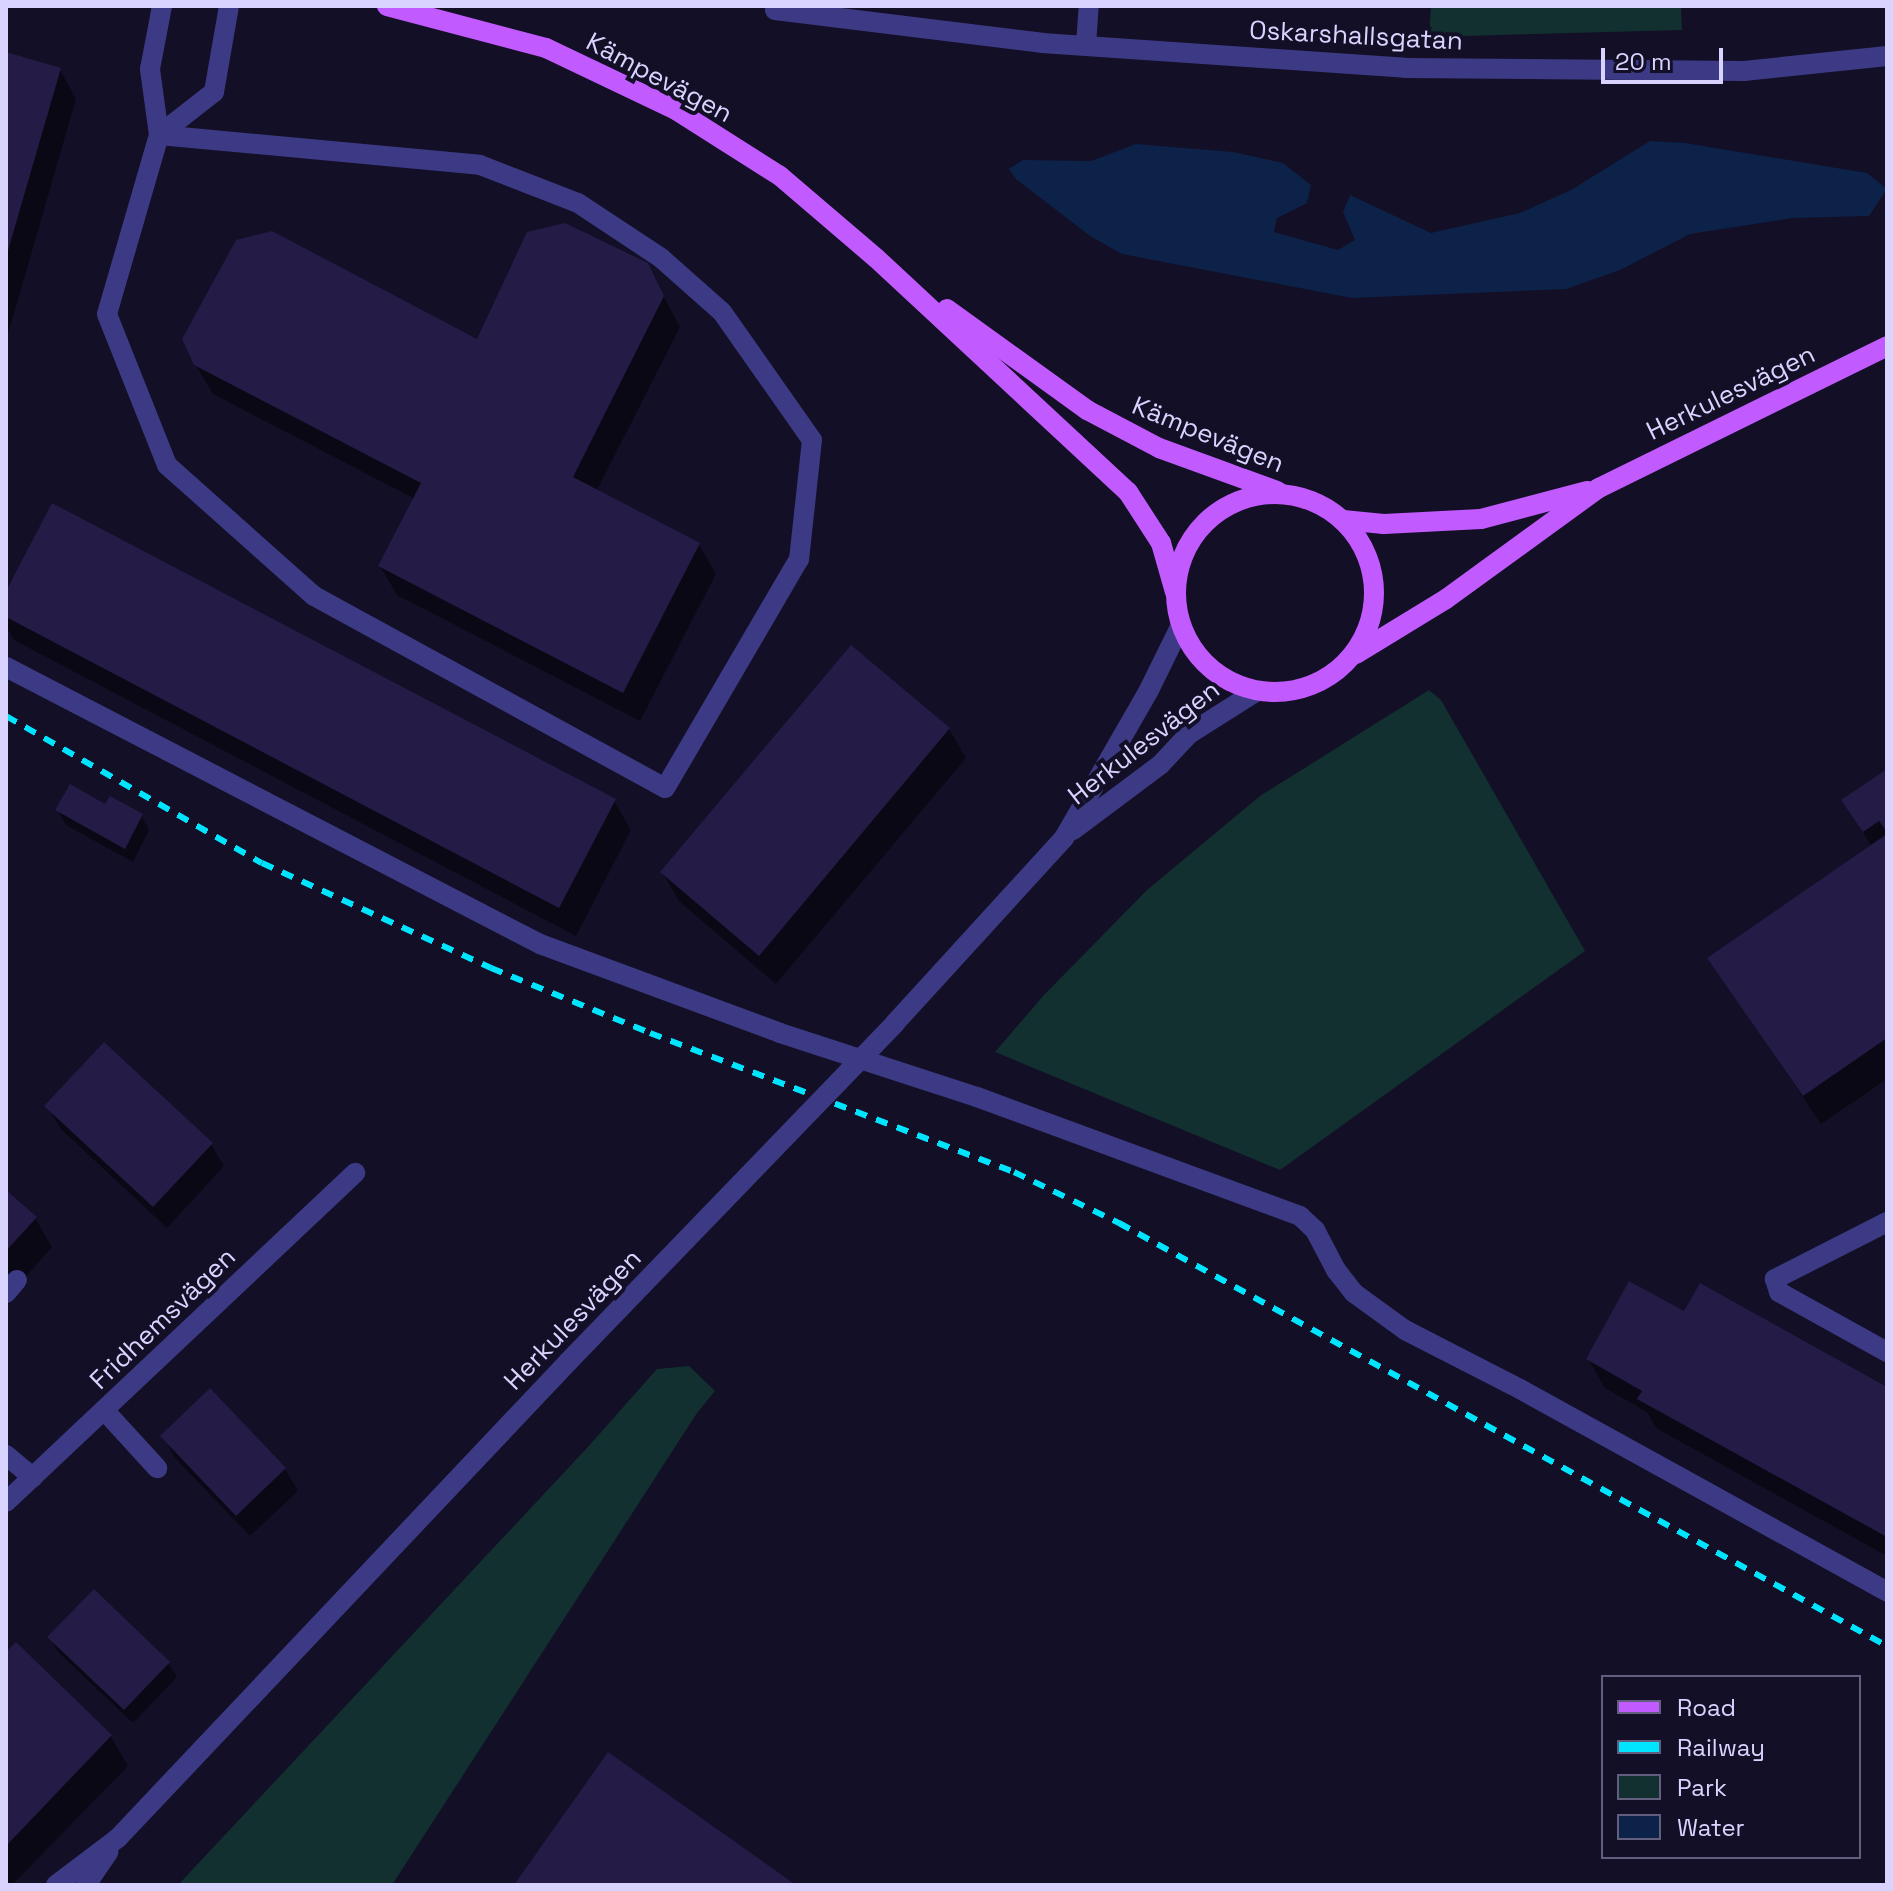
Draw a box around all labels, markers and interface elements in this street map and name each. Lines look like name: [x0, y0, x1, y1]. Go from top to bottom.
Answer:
street label: Oskarshallsgatan: [1248, 15, 1464, 57]
street label: Kämpevägen: [581, 26, 737, 130]
scale bar: [1605, 32, 1727, 82]
text: 20 m: [1615, 46, 1672, 77]
street label: Herkulesvägen: [1642, 339, 1820, 447]
street label: Kämpevägen: [1128, 390, 1288, 480]
street label: Herkulesvägen: [1062, 674, 1226, 812]
street label: Fridhemsvägen: [84, 1242, 242, 1396]
street label: Herkulesvägen: [498, 1243, 648, 1397]
legend: [1601, 1675, 1861, 1859]
text: Road: [1677, 1692, 1736, 1723]
text: Railway: [1677, 1732, 1765, 1763]
text: Park: [1677, 1772, 1727, 1803]
text: Water: [1677, 1812, 1745, 1843]

